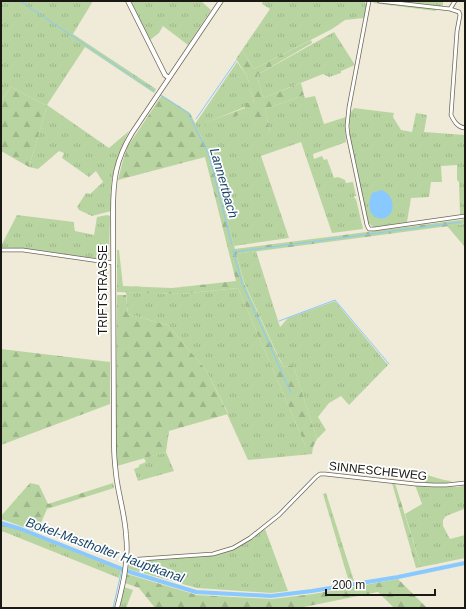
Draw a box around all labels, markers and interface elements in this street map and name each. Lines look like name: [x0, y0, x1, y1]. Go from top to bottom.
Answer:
water label: Lannertbach: [207, 146, 241, 220]
street label: TRIFTSTRASSE: [96, 245, 110, 335]
street label: SINNESCHEWEG: [328, 459, 428, 483]
water label: Bokel-Mastholter Hauptkanal: [24, 514, 187, 586]
scale bar: [326, 571, 435, 597]
text: 200 m: [332, 578, 365, 592]

